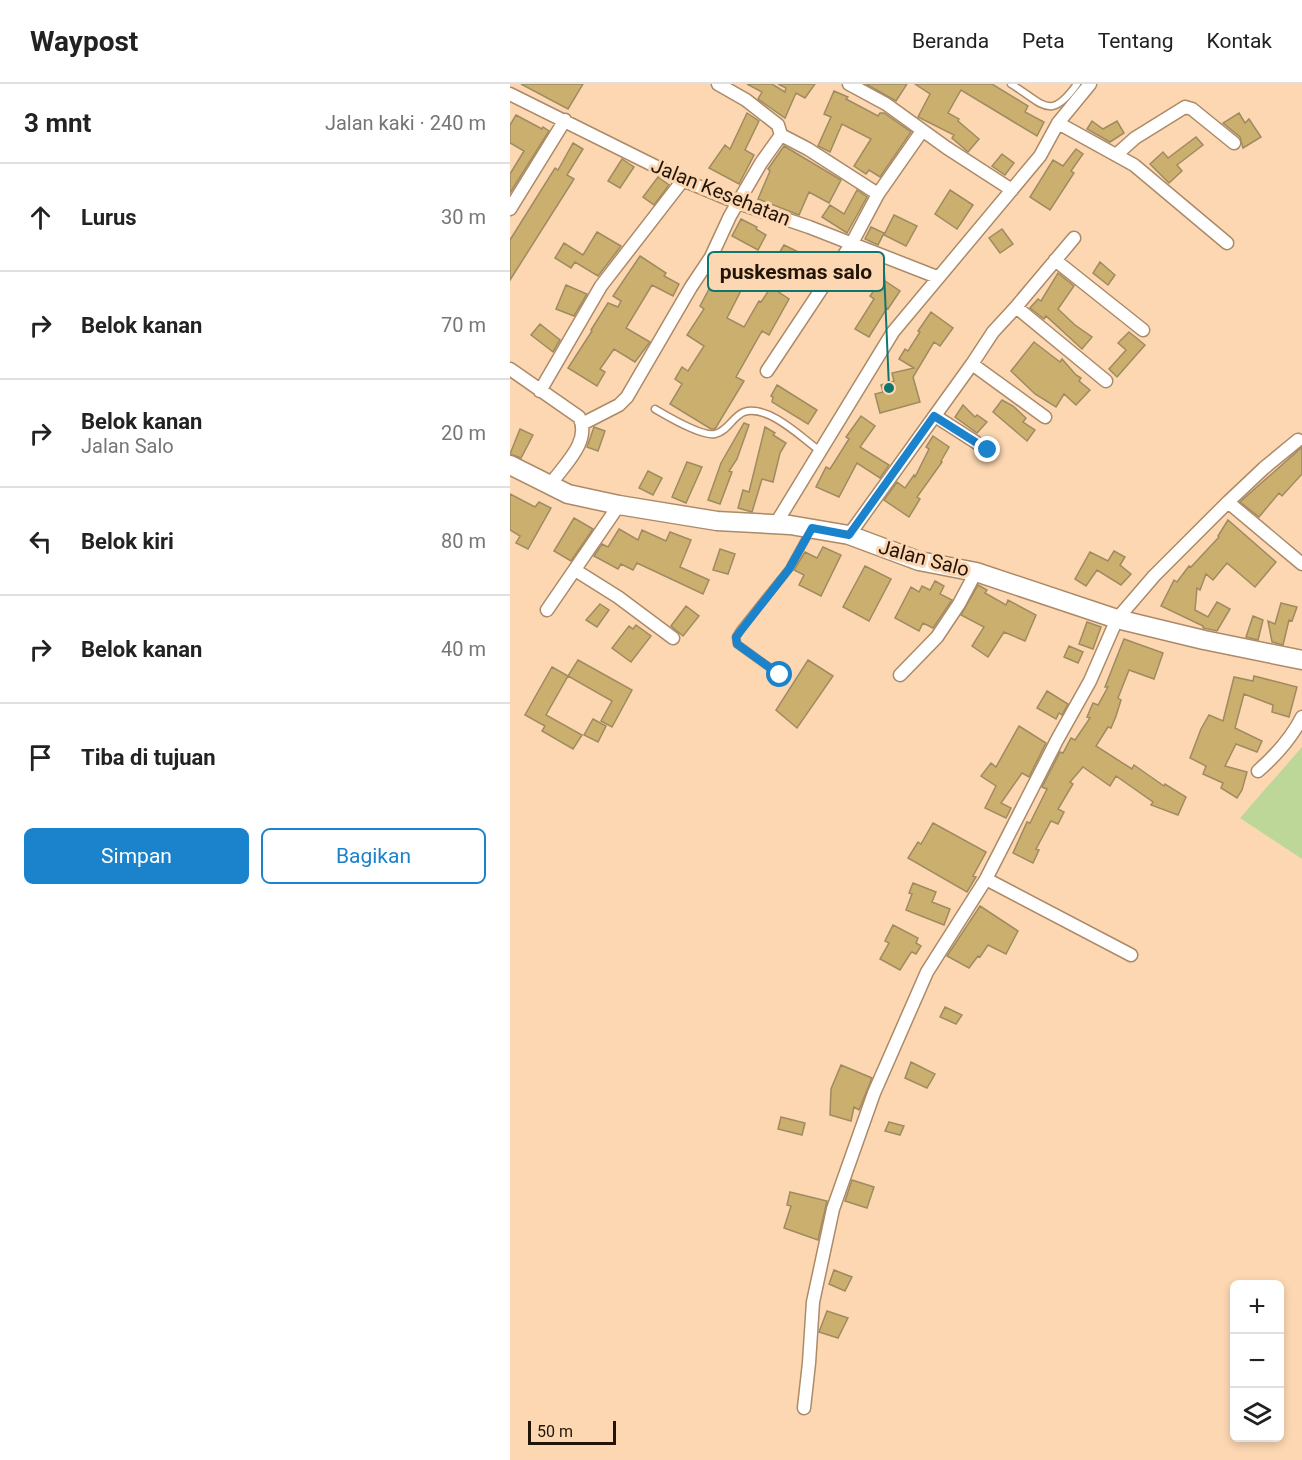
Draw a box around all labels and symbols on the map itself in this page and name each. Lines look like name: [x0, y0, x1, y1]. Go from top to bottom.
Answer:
street label: Jalan Kesehatan: [648, 153, 794, 231]
callout: puskesmas salo: [708, 252, 884, 291]
text: puskesmas salo: [720, 260, 872, 284]
route end: [974, 436, 1000, 462]
street label: Jalan Salo: [876, 534, 972, 582]
route start: [766, 661, 792, 687]
scale bar: [528, 1418, 616, 1446]

